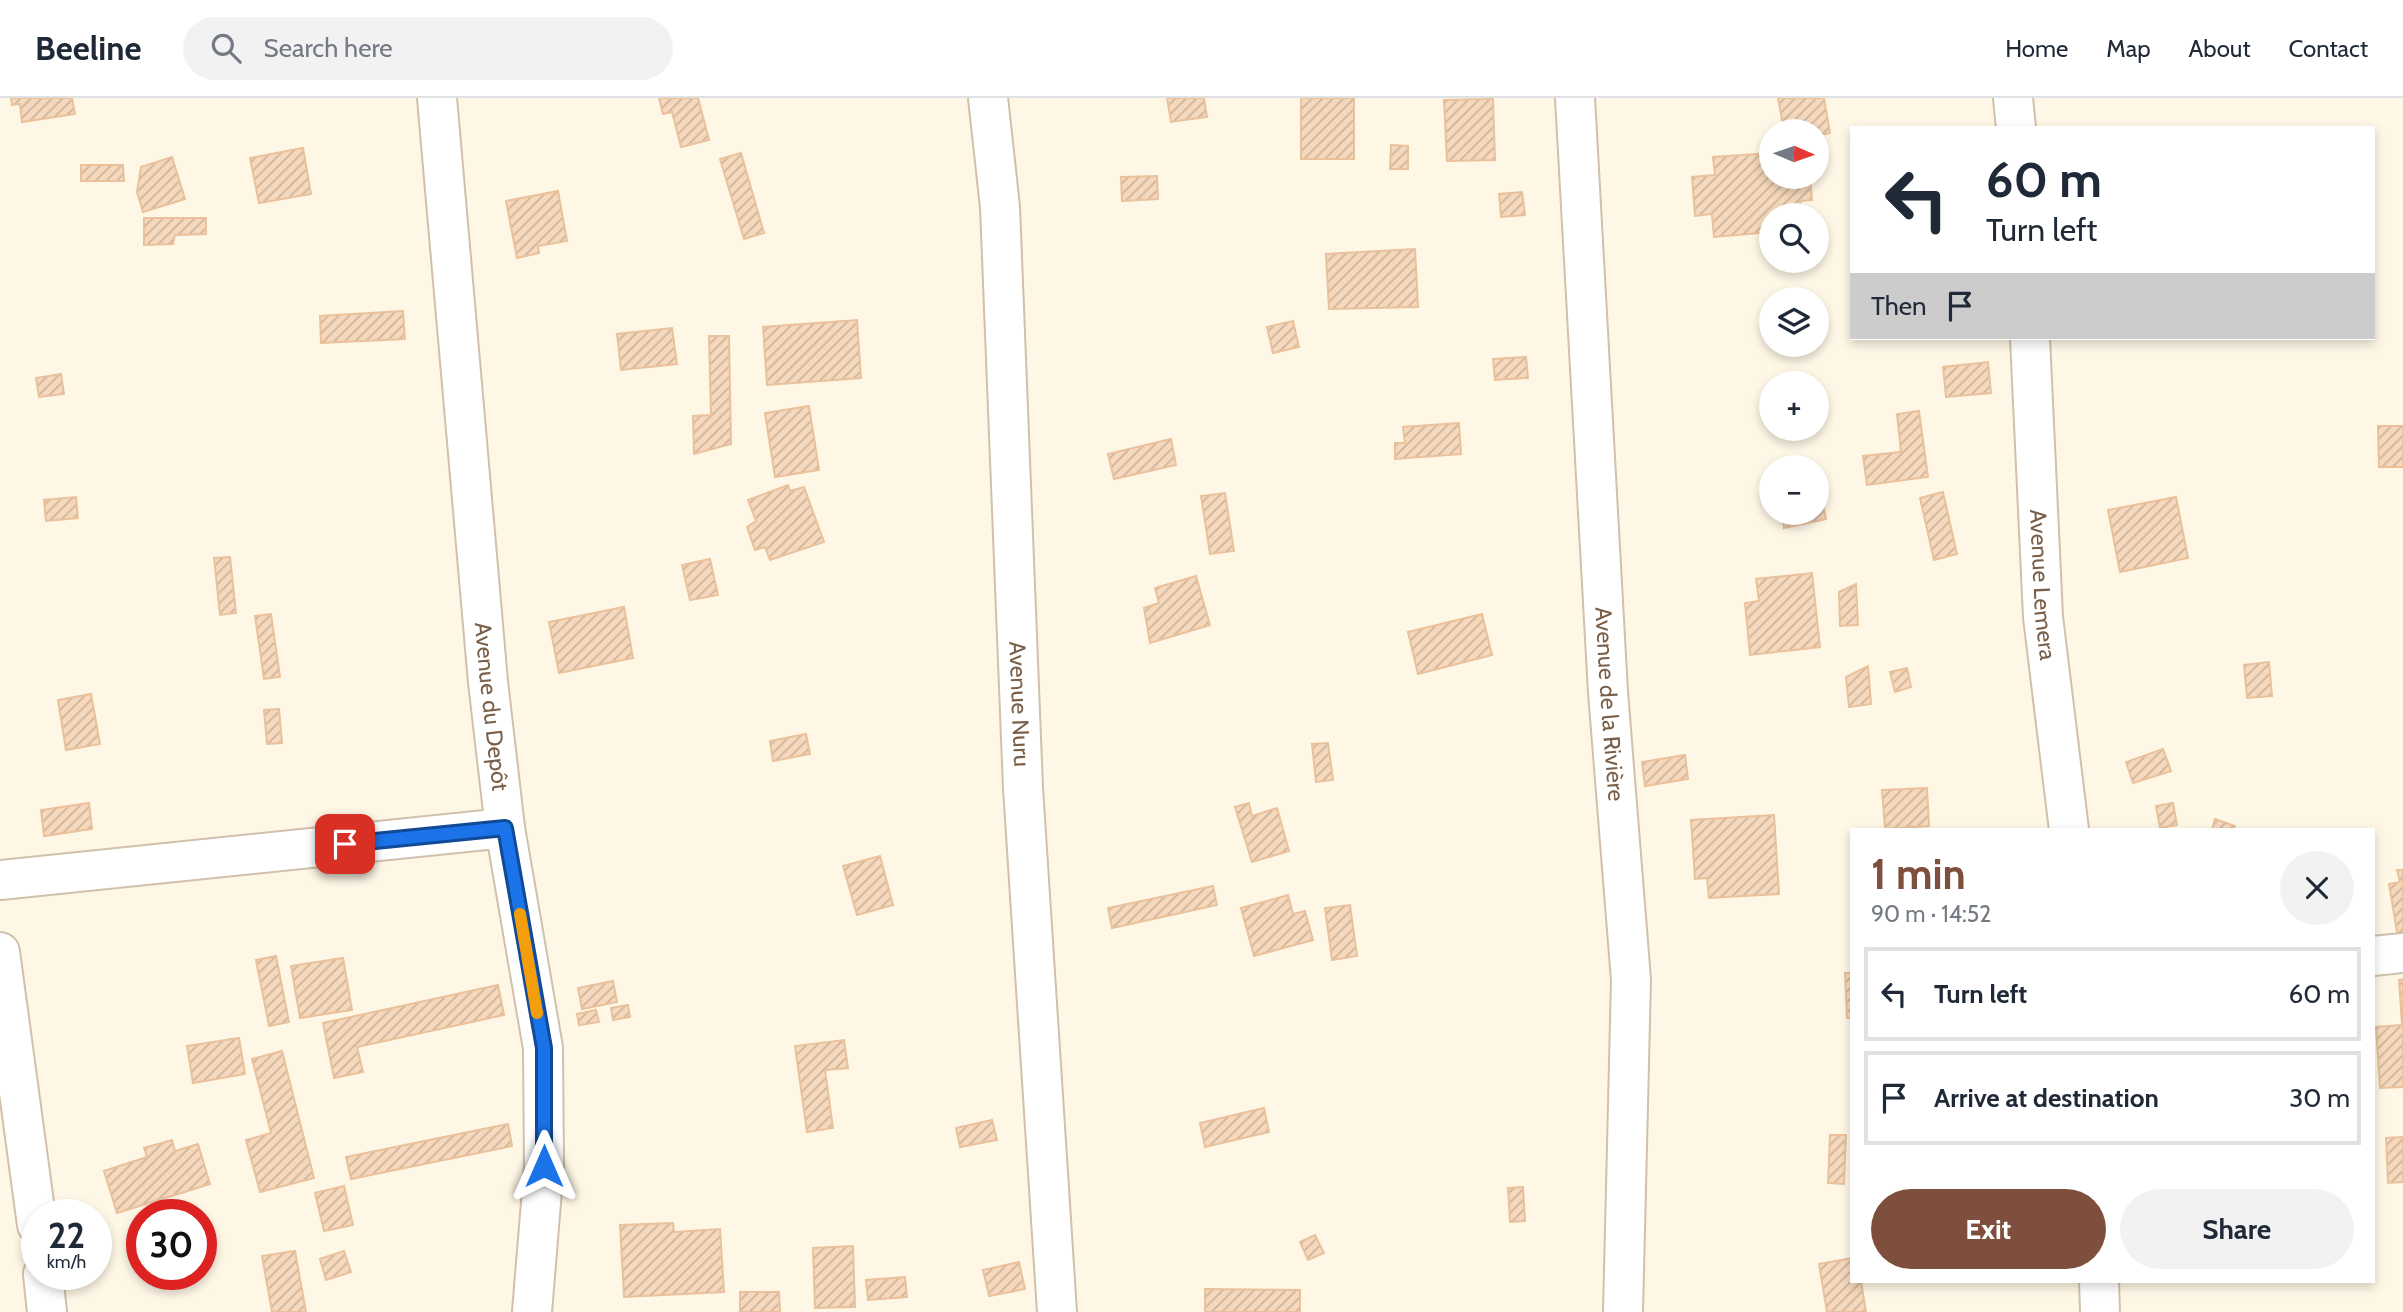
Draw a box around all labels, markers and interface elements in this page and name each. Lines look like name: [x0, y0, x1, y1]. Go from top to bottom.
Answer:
search box: [183, 17, 673, 80]
text: Beeline: [35, 28, 141, 68]
icon: search: [207, 29, 245, 67]
text: Search here: [263, 32, 393, 64]
text: Home: [2005, 34, 2068, 63]
text: Map: [2106, 34, 2151, 63]
text: About: [2189, 34, 2251, 63]
text: Contact: [2289, 34, 2368, 63]
north arrow: [1759, 119, 1829, 189]
map controls: [1759, 119, 1829, 525]
text: 60 m: [1986, 150, 2102, 209]
icon: left: [1871, 154, 1962, 245]
button: search: [1759, 203, 1829, 273]
text: Turn left: [1986, 210, 2097, 249]
button: layers: [1759, 287, 1829, 357]
icon: arrive: [1941, 287, 1979, 325]
text: Then: [1871, 290, 1927, 322]
button: +: [1759, 371, 1829, 441]
button: −: [1759, 455, 1829, 525]
street label: Avenue Lemera: [2024, 508, 2062, 662]
street label: Avenue de la Rivière: [1589, 606, 1631, 803]
street label: Avenue du Depôt: [469, 621, 515, 793]
street label: Avenue Nuru: [1003, 641, 1036, 767]
pin: [315, 814, 375, 874]
icon: arrive: [326, 825, 364, 863]
text: 1 min: [1871, 848, 1966, 900]
button: close: [2280, 851, 2354, 925]
text: 90 m · 14:52: [1871, 900, 1991, 928]
icon: left: [1875, 975, 1913, 1013]
text: Turn left: [1934, 978, 2027, 1010]
text: 60 m: [2288, 978, 2350, 1010]
icon: arrive: [1875, 1079, 1913, 1117]
text: Arrive at destination: [1934, 1082, 2159, 1114]
text: 30 m: [2289, 1082, 2350, 1114]
position arrow: [507, 1129, 581, 1203]
button: Exit: [1871, 1189, 2106, 1269]
button: Share: [2120, 1189, 2354, 1269]
speed limit sign: 30: [126, 1199, 217, 1290]
text: 22: [48, 1214, 85, 1257]
text: km/h: [47, 1251, 86, 1273]

